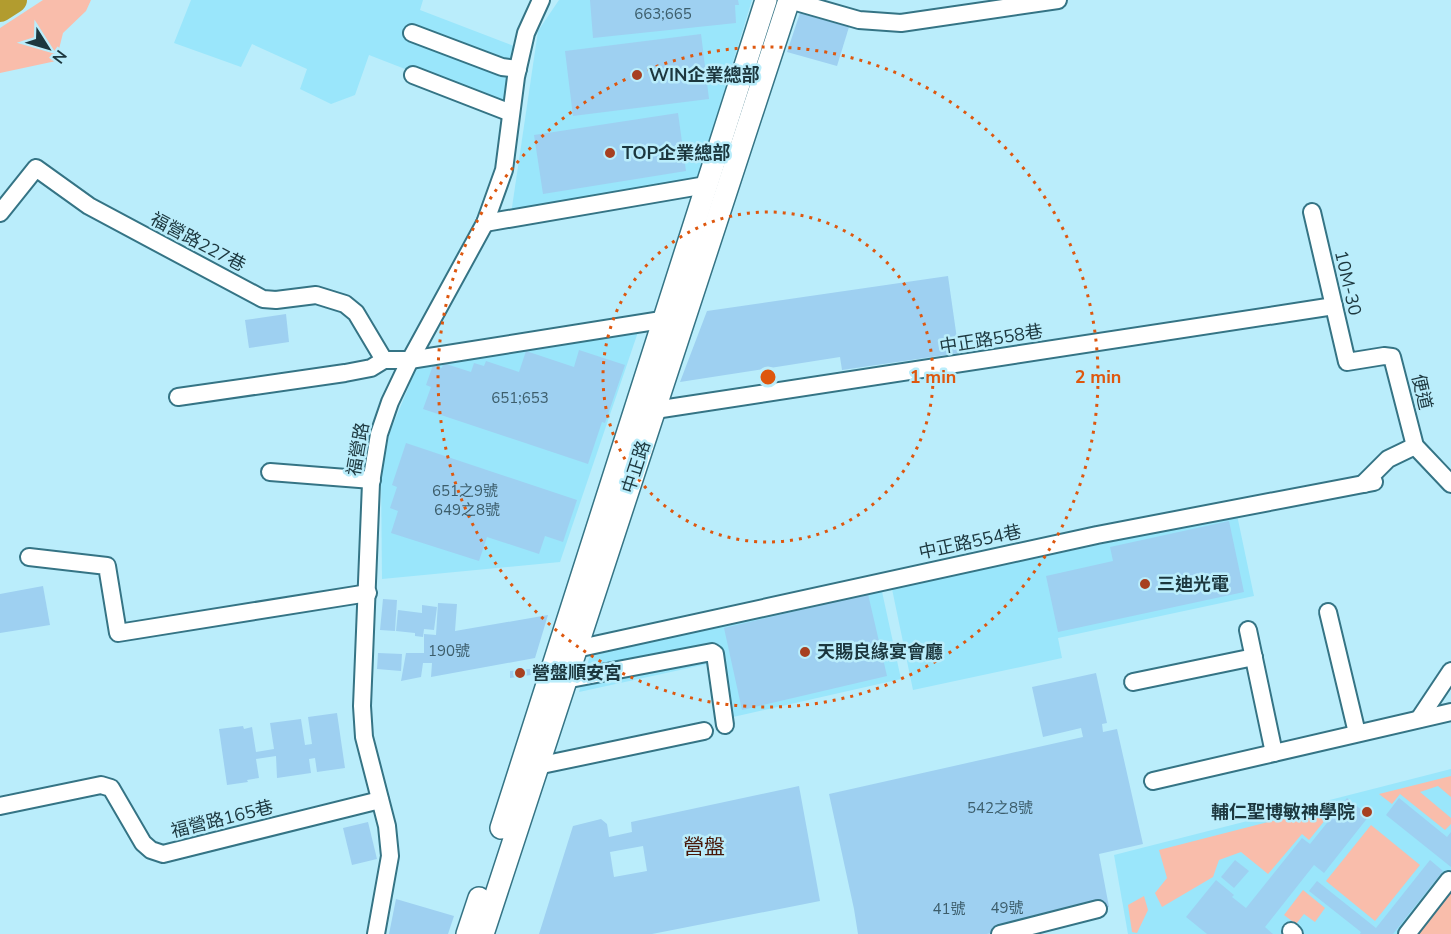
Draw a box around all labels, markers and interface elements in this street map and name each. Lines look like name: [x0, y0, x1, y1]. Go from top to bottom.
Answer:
house number: 663;665: [634, 4, 692, 24]
north arrow: [18, 18, 78, 78]
text: N: [47, 45, 72, 68]
place label: WIN企業總部: [649, 63, 760, 87]
marker: WIN企業總部: [630, 68, 644, 82]
place label: TOP企業總部: [622, 141, 730, 165]
marker: TOP企業總部: [603, 146, 617, 160]
street label: 福營路227巷: [146, 207, 250, 277]
street label: 10M-30: [1329, 248, 1367, 318]
street label: 中正路558巷: [938, 319, 1044, 359]
text: 1 min: [910, 365, 956, 389]
text: 2 min: [1075, 365, 1121, 389]
centre of rings: [758, 367, 778, 387]
street label: 便道: [1406, 372, 1438, 412]
house number: 651;653: [491, 388, 549, 408]
street label: 福營路: [341, 420, 375, 478]
street label: 中正路: [616, 438, 656, 496]
house number: 651之9號: [432, 481, 498, 501]
house number: 649之8號: [434, 500, 500, 520]
street label: 中正路554巷: [916, 519, 1024, 565]
place label: 三迪光電: [1157, 572, 1229, 596]
marker: 三迪光電: [1138, 577, 1152, 591]
place label: 天賜良緣宴會廳: [817, 640, 943, 664]
house number: 190號: [428, 641, 470, 661]
marker: 天賜良緣宴會廳: [798, 645, 812, 659]
place label: 營盤順安宮: [532, 661, 622, 685]
marker: 營盤順安宮: [513, 666, 527, 680]
street label: 福營路165巷: [168, 795, 276, 843]
house number: 542之8號: [967, 798, 1033, 818]
place label: 輔仁聖博敏神學院: [1211, 800, 1355, 824]
marker: 輔仁聖博敏神學院: [1360, 805, 1374, 819]
district label: 營盤: [683, 833, 725, 861]
house number: 49號: [990, 898, 1024, 918]
house number: 41號: [932, 899, 966, 919]

